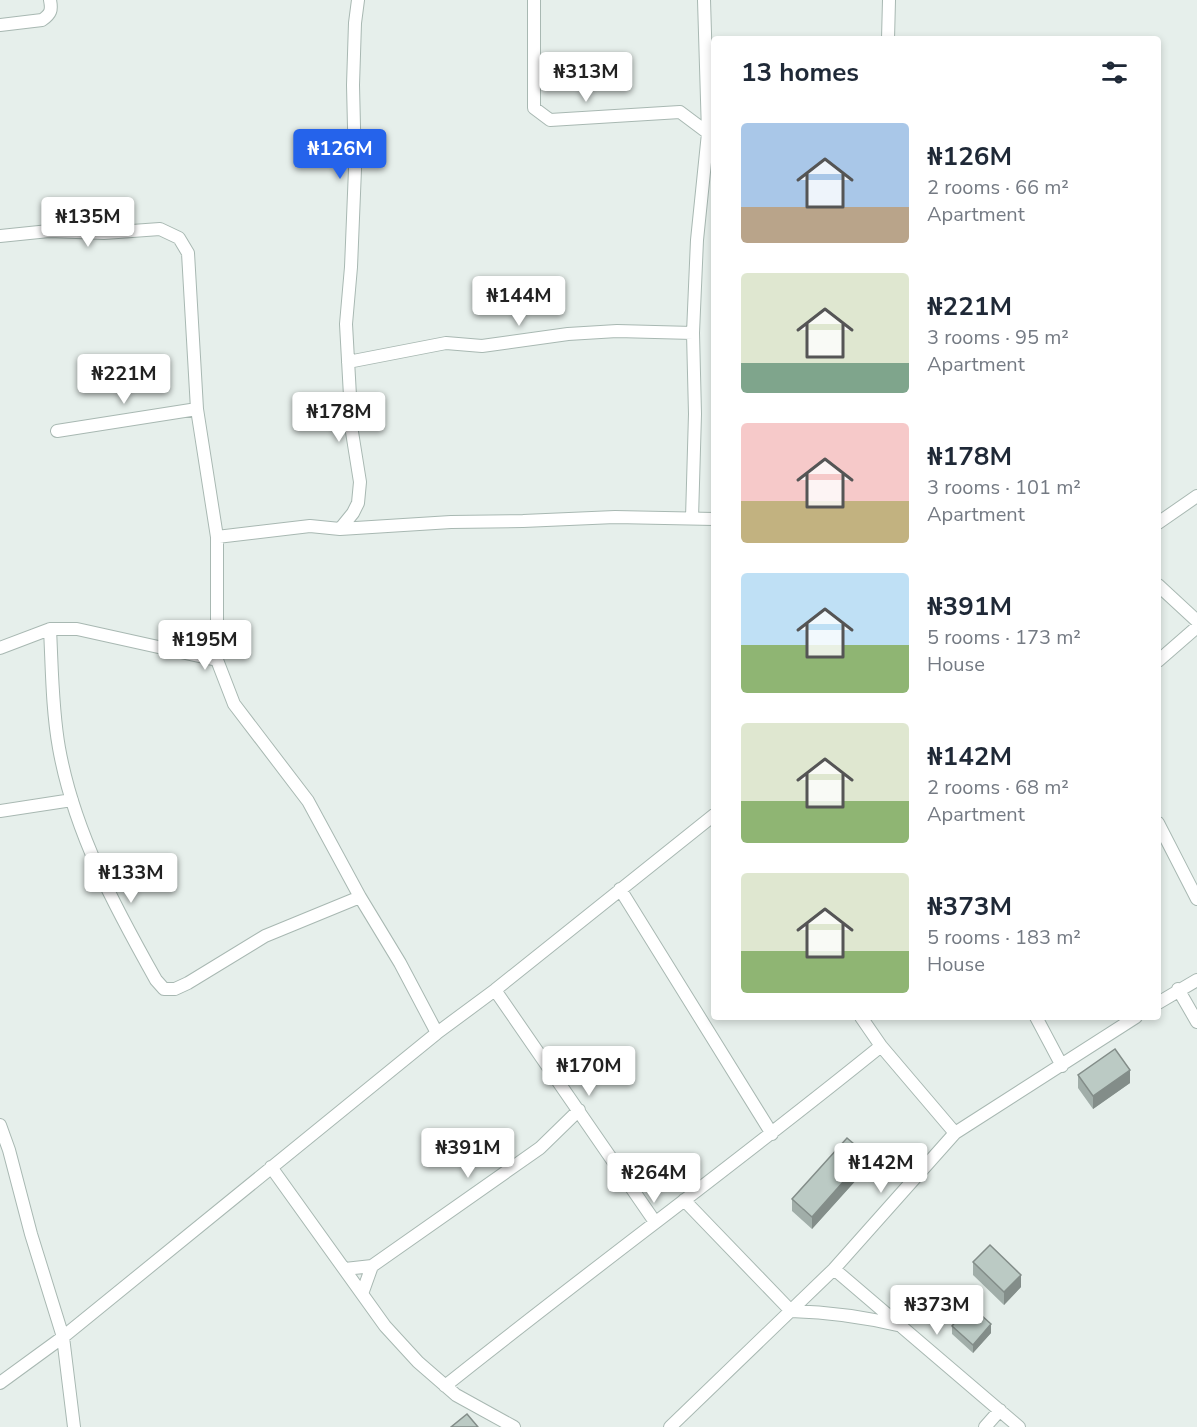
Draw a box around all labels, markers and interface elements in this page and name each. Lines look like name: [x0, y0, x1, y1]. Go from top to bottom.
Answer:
pin: ₦313M: [544, 52, 628, 103]
text: 13 homes: [741, 55, 859, 90]
icon: filters: [1098, 56, 1131, 89]
text: ₦313M: [553, 58, 619, 85]
pin: ₦126M: [298, 129, 382, 180]
text: ₦126M: [307, 135, 373, 162]
text: ₦126M: [927, 139, 1012, 174]
icon: home: [789, 147, 861, 219]
text: 2 rooms · 66 m²: [927, 174, 1069, 201]
pin: ₦135M: [46, 197, 130, 248]
text: Apartment: [927, 201, 1025, 228]
text: ₦135M: [55, 203, 121, 230]
pin: ₦144M: [477, 276, 561, 327]
text: ₦144M: [486, 282, 552, 309]
text: ₦221M: [927, 289, 1012, 324]
icon: home: [789, 297, 861, 369]
text: 3 rooms · 95 m²: [927, 324, 1069, 351]
text: Apartment: [927, 351, 1025, 378]
pin: ₦221M: [82, 354, 166, 405]
text: ₦221M: [91, 360, 157, 387]
pin: ₦178M: [297, 392, 381, 443]
text: ₦178M: [306, 398, 372, 425]
text: ₦178M: [927, 439, 1012, 474]
icon: home: [789, 447, 861, 519]
text: 3 rooms · 101 m²: [927, 474, 1081, 501]
text: Apartment: [927, 501, 1025, 528]
text: ₦391M: [927, 589, 1012, 624]
icon: home: [789, 597, 861, 669]
pin: ₦195M: [163, 620, 247, 671]
text: 5 rooms · 173 m²: [927, 624, 1081, 651]
text: ₦195M: [172, 626, 238, 653]
text: House: [927, 651, 985, 678]
text: ₦142M: [927, 739, 1012, 774]
icon: home: [789, 747, 861, 819]
text: 2 rooms · 68 m²: [927, 774, 1069, 801]
text: Apartment: [927, 801, 1025, 828]
pin: ₦133M: [89, 853, 173, 904]
text: ₦133M: [98, 859, 164, 886]
text: ₦373M: [927, 889, 1012, 924]
icon: home: [789, 897, 861, 969]
text: 5 rooms · 183 m²: [927, 924, 1081, 951]
text: House: [927, 951, 985, 978]
pin: ₦170M: [547, 1046, 631, 1097]
text: ₦170M: [556, 1052, 622, 1079]
pin: ₦391M: [426, 1128, 510, 1179]
text: ₦391M: [435, 1134, 501, 1161]
pin: ₦142M: [839, 1143, 923, 1194]
text: ₦142M: [848, 1149, 914, 1176]
pin: ₦264M: [612, 1153, 696, 1204]
text: ₦264M: [621, 1159, 687, 1186]
pin: ₦373M: [895, 1285, 979, 1336]
text: ₦373M: [904, 1291, 970, 1318]

